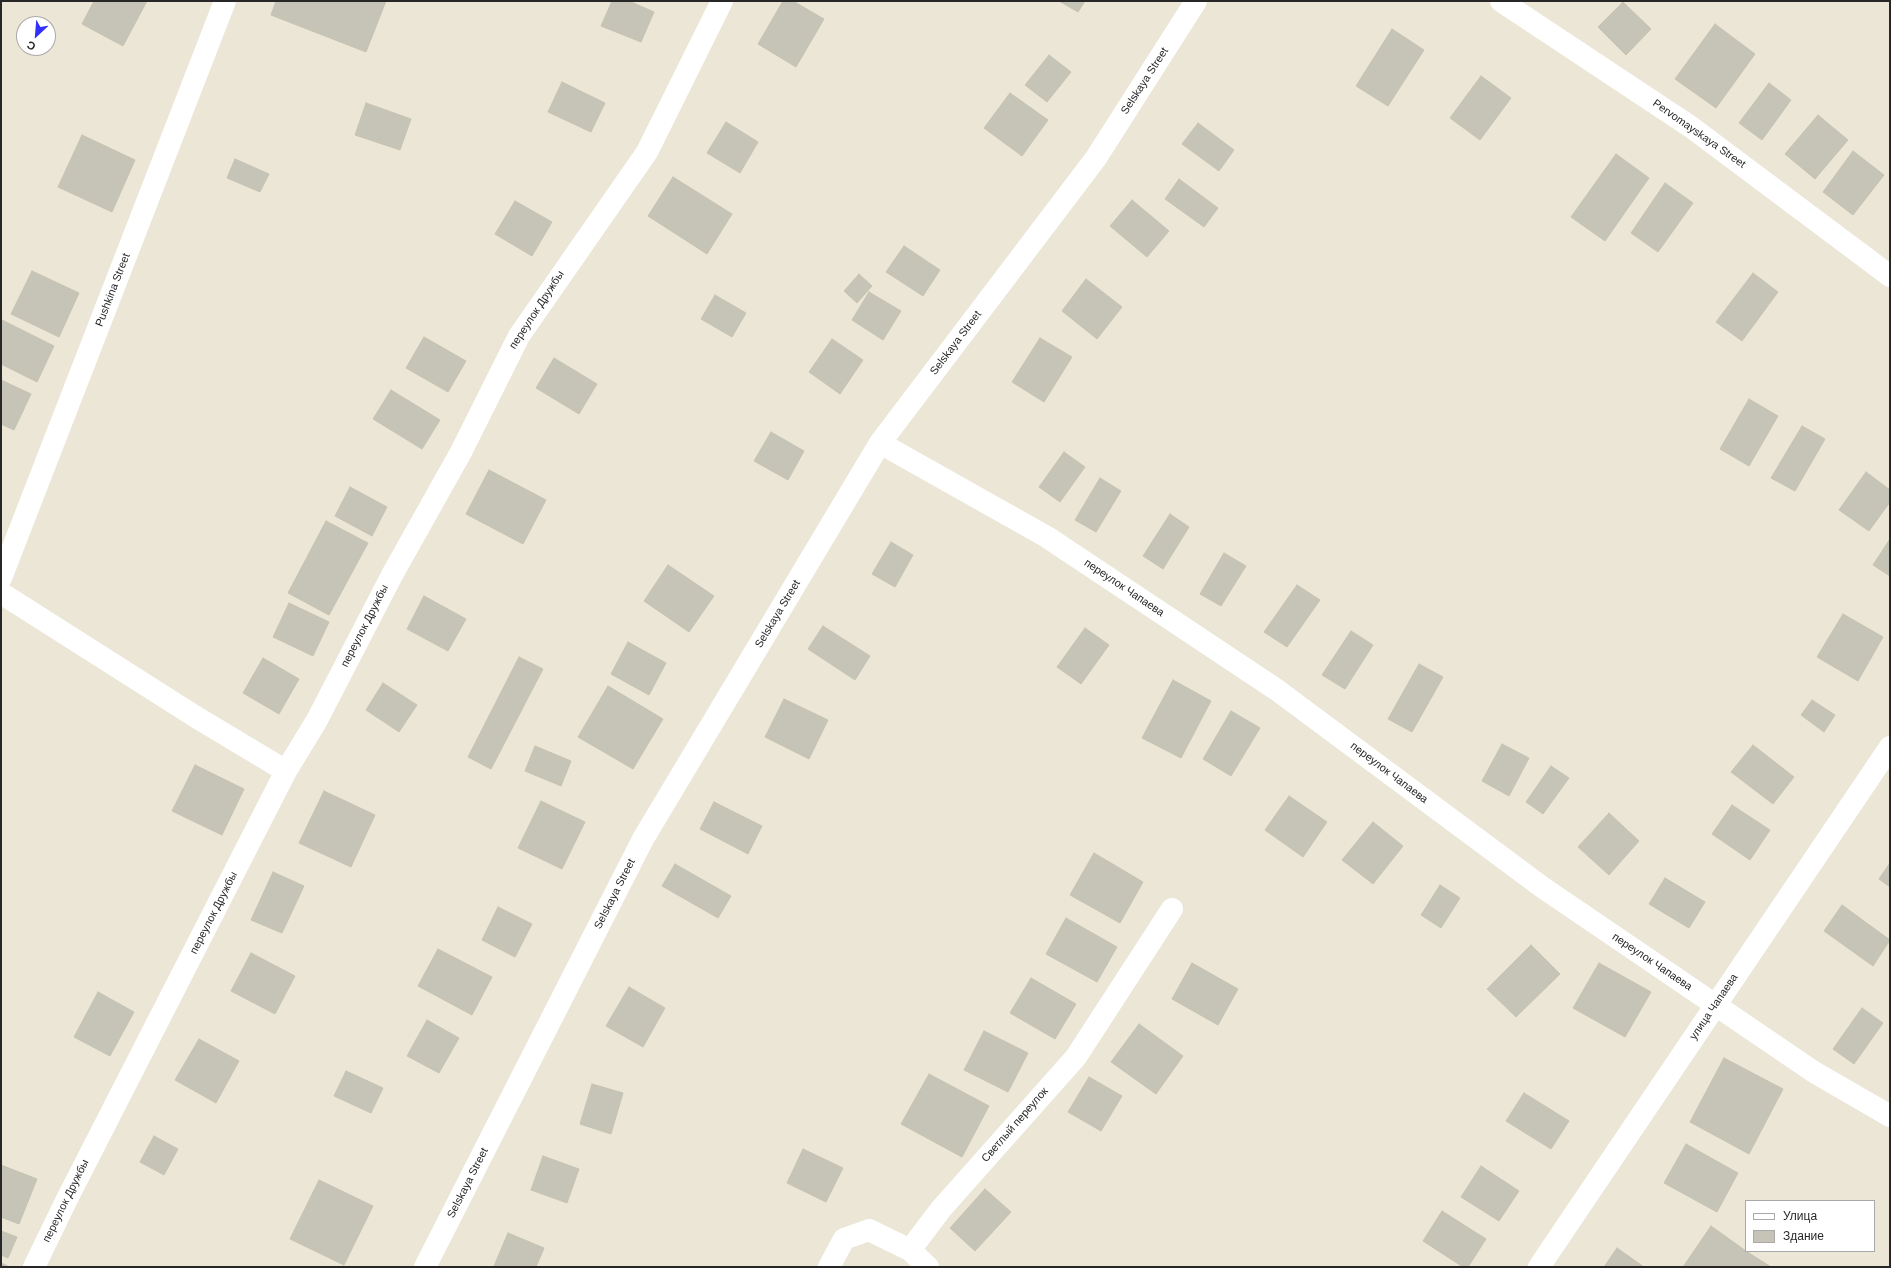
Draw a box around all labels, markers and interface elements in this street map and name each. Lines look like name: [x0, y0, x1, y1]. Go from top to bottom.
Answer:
north arrow: [16, 16, 56, 56]
text: С: [25, 39, 37, 53]
street label: Selskaya Street: [1118, 45, 1172, 117]
street label: Pervomayskaya Street: [1650, 97, 1748, 171]
street label: Pushkina Street: [93, 251, 133, 329]
street label: переулок Дружбы: [507, 268, 567, 352]
street label: Selskaya Street: [928, 308, 984, 378]
street label: переулок Чапаева: [1082, 556, 1166, 620]
street label: Selskaya Street: [753, 578, 803, 650]
street label: переулок Дружбы: [339, 583, 391, 669]
street label: переулок Чапаева: [1348, 740, 1430, 806]
street label: Selskaya Street: [592, 857, 638, 931]
street label: переулок Дружбы: [188, 870, 240, 956]
street label: переулок Чапаева: [1610, 930, 1694, 994]
street label: улица Чапаева: [1687, 971, 1741, 1043]
street label: Светлый переулок: [979, 1085, 1051, 1165]
street label: Selskaya Street: [445, 1146, 491, 1220]
street label: переулок Дружбы: [40, 1157, 92, 1245]
legend: [1745, 1200, 1875, 1252]
text: Улица: [1783, 1209, 1817, 1223]
text: Здание: [1783, 1229, 1824, 1243]

